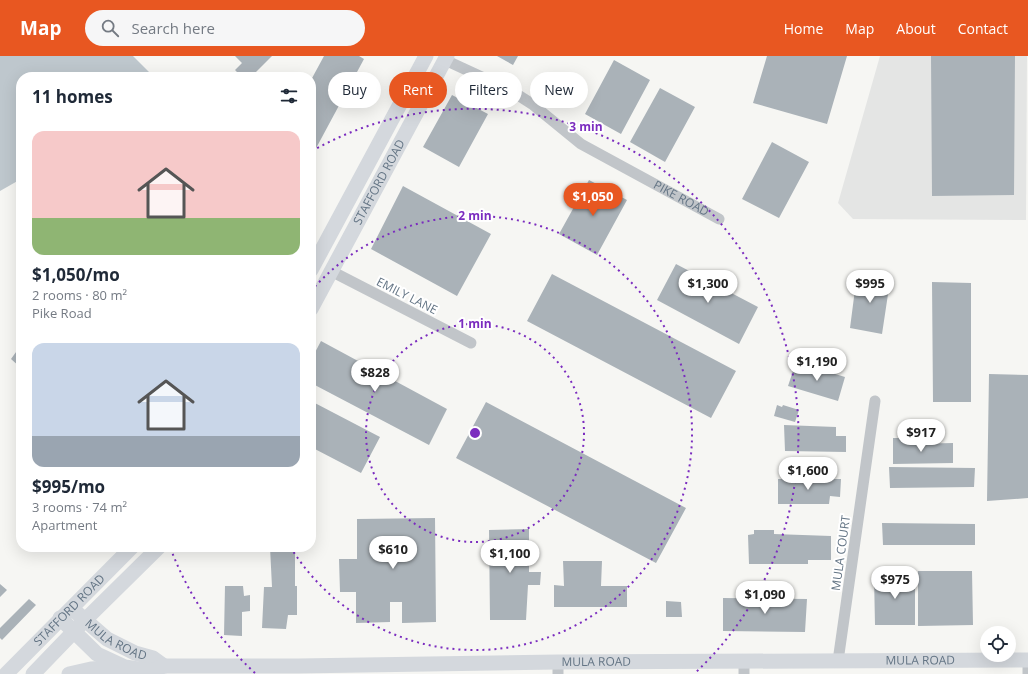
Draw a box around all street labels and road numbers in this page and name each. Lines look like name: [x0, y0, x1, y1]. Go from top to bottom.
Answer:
street label: STAFFORD ROAD: [349, 136, 409, 228]
street label: PIKE ROAD: [651, 176, 712, 220]
street label: EMILY LANE: [374, 273, 441, 318]
street label: MULA COURT: [827, 514, 854, 592]
street label: STAFFORD ROAD: [30, 570, 108, 649]
street label: MULA ROAD: [82, 615, 149, 664]
street label: MULA ROAD: [885, 651, 955, 669]
street label: MULA ROAD: [561, 653, 631, 670]

